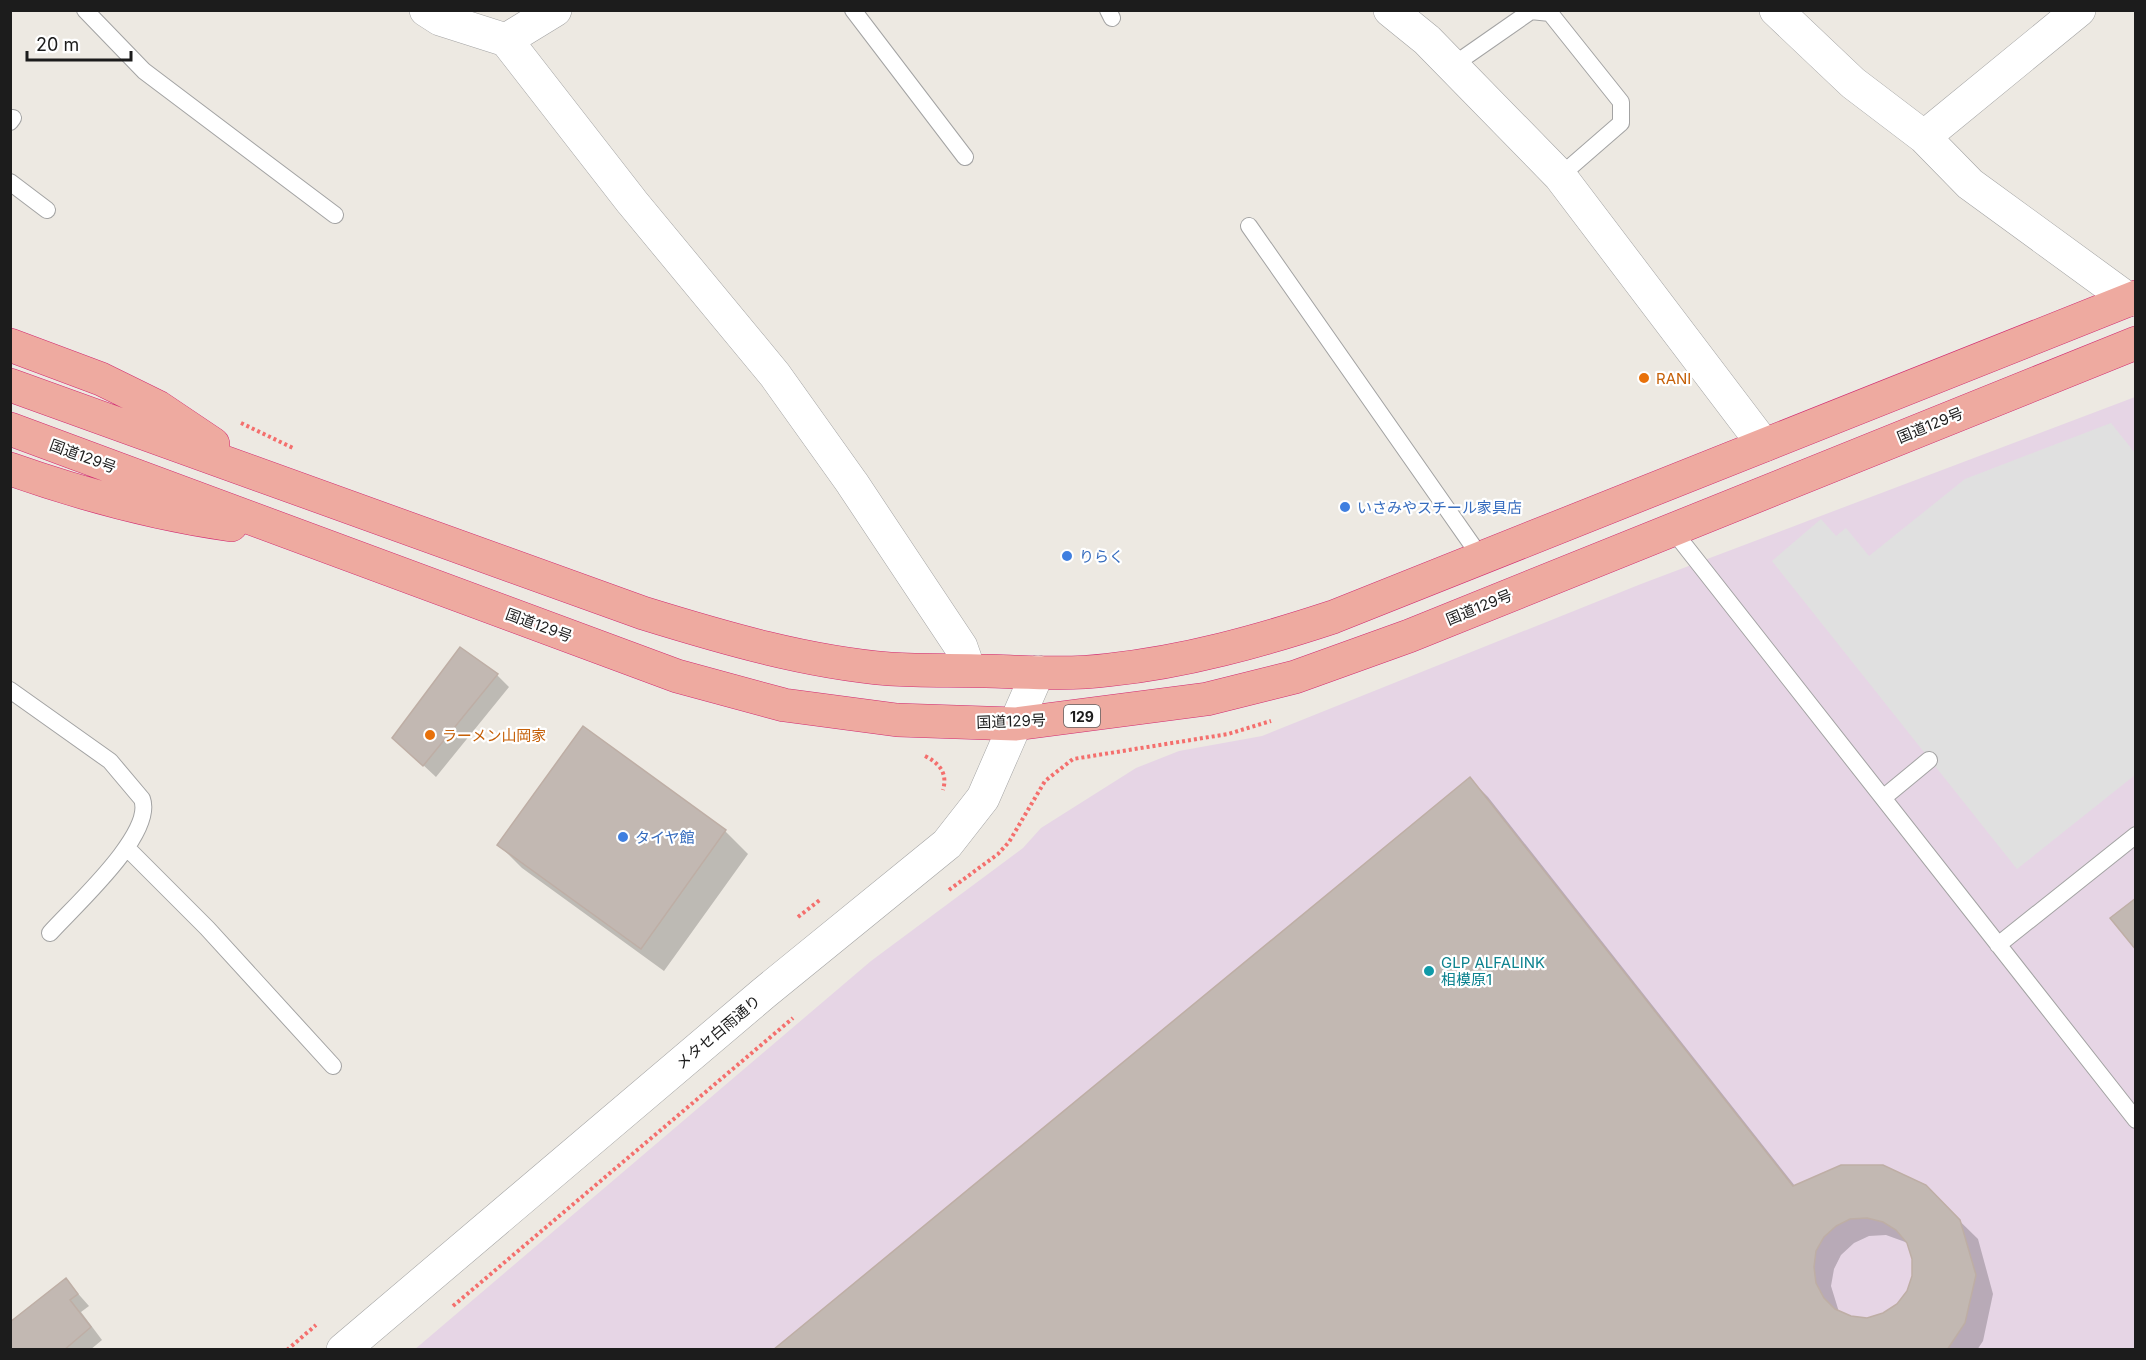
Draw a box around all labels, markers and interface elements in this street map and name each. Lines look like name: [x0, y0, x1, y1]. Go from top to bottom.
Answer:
scale bar: [27, 24, 130, 62]
text: 20 m: [36, 34, 79, 55]
place label: RANI: [1656, 369, 1691, 388]
marker: RANI: [1637, 371, 1651, 385]
street label: 国道129号: [1894, 403, 1966, 447]
street label: 国道129号: [47, 435, 119, 477]
place label: いさみやスチール家具店: [1357, 498, 1522, 517]
marker: いさみやスチール家具店: [1338, 500, 1352, 514]
place label: りらく: [1079, 547, 1124, 566]
marker: りらく: [1060, 549, 1074, 563]
street label: 国道129号: [1443, 585, 1515, 629]
street label: 国道129号: [503, 604, 575, 646]
road number: 129: [1064, 705, 1100, 727]
street label: 国道129号: [976, 710, 1046, 732]
place label: ラーメン山岡家: [442, 726, 546, 745]
marker: ラーメン山岡家: [423, 728, 437, 742]
place label: タイヤ館: [635, 828, 695, 847]
marker: タイヤ館: [616, 830, 630, 844]
place label: GLP ALFALINK 相模原1: [1441, 953, 1545, 989]
marker: GLP ALFALINK 相模原1: [1422, 964, 1436, 978]
street label: メタセ白雨通り: [672, 991, 764, 1073]

